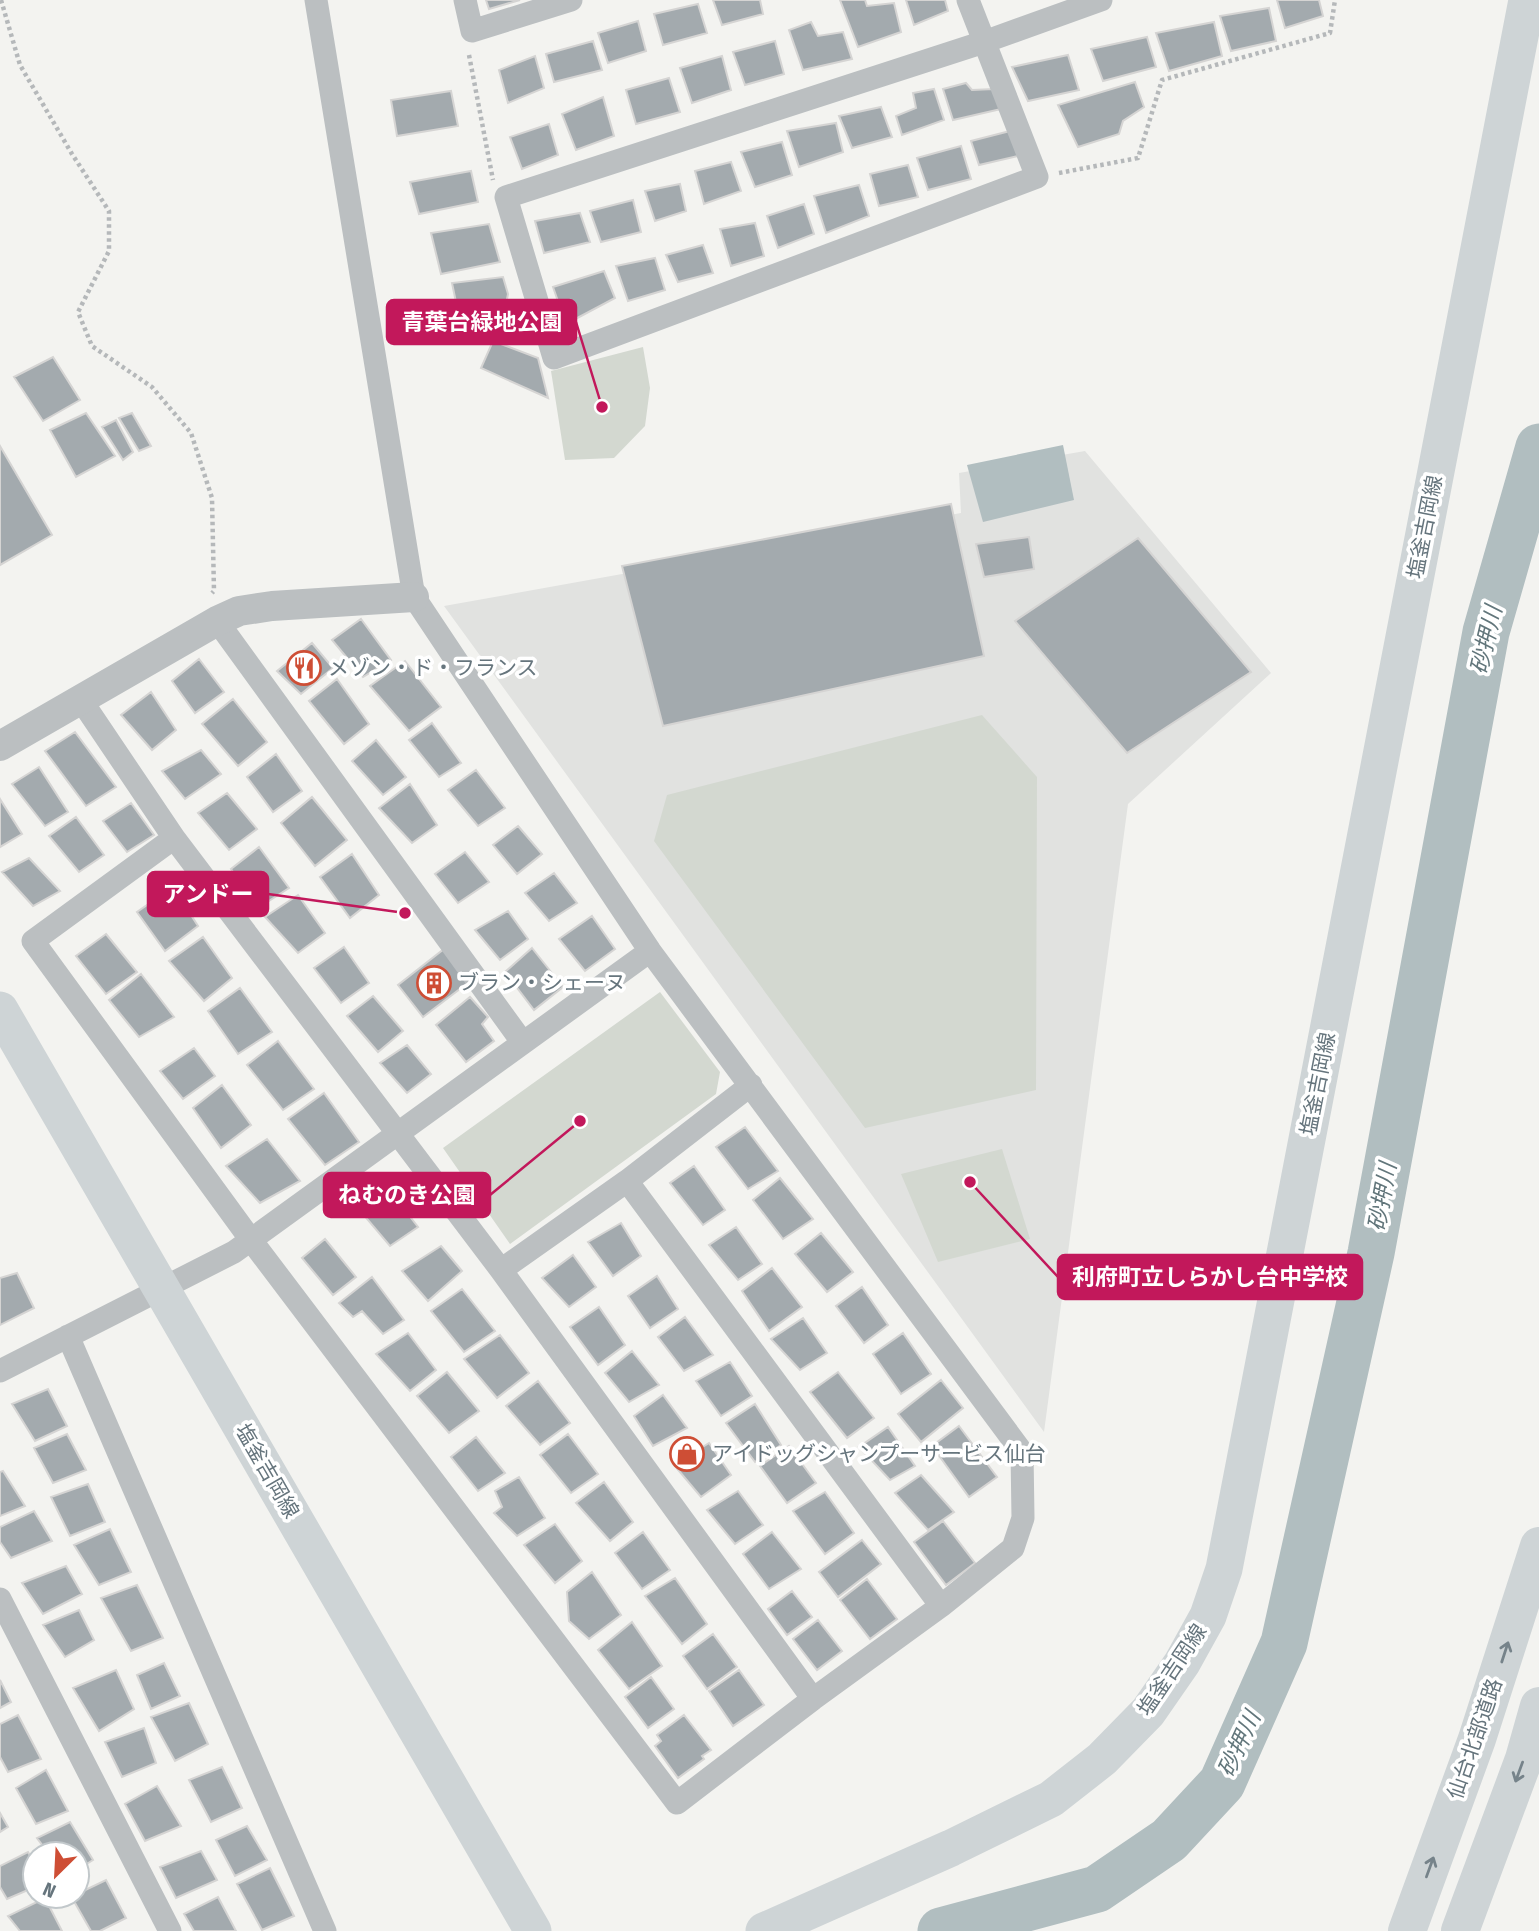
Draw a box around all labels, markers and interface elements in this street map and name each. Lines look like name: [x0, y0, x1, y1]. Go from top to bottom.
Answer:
callout: 青葉台緑地公園: [387, 300, 576, 344]
text: 青葉台緑地公園: [402, 308, 563, 336]
street label: 塩釜吉岡線: [1402, 473, 1448, 581]
water label: 砂押川: [1465, 600, 1508, 677]
restaurant icon: メゾン・ド・フランス: [285, 649, 323, 687]
place label: メゾン・ド・フランス: [328, 655, 538, 681]
callout: アンドー: [148, 872, 268, 916]
text: アンドー: [162, 880, 254, 908]
building icon: ブラン・シェーヌ: [415, 964, 453, 1002]
place label: ブラン・シェーヌ: [458, 970, 626, 996]
street label: 塩釜吉岡線: [1295, 1030, 1341, 1138]
water label: 砂押川: [1362, 1158, 1402, 1233]
callout: ねむのき公園: [324, 1173, 490, 1217]
text: ねむのき公園: [338, 1181, 476, 1209]
callout: 利府町立しらかし台中学校: [1058, 1255, 1362, 1299]
text: 利府町立しらかし台中学校: [1072, 1263, 1348, 1291]
street label: 塩釜吉岡線: [229, 1419, 305, 1523]
shop icon: アイドッグシャンプーサービス仙台: [668, 1435, 706, 1473]
place label: アイドッグシャンプーサービス仙台: [712, 1441, 1046, 1467]
street label: 塩釜吉岡線: [1132, 1619, 1212, 1721]
one-way arrow: [1499, 1641, 1512, 1663]
street label: 仙台北部道路: [1442, 1675, 1508, 1803]
water label: 砂押川: [1212, 1704, 1268, 1781]
one-way arrow: [1512, 1760, 1524, 1782]
north arrow: [21, 1840, 91, 1910]
one-way arrow: [1425, 1856, 1437, 1878]
text: N: [39, 1877, 59, 1903]

